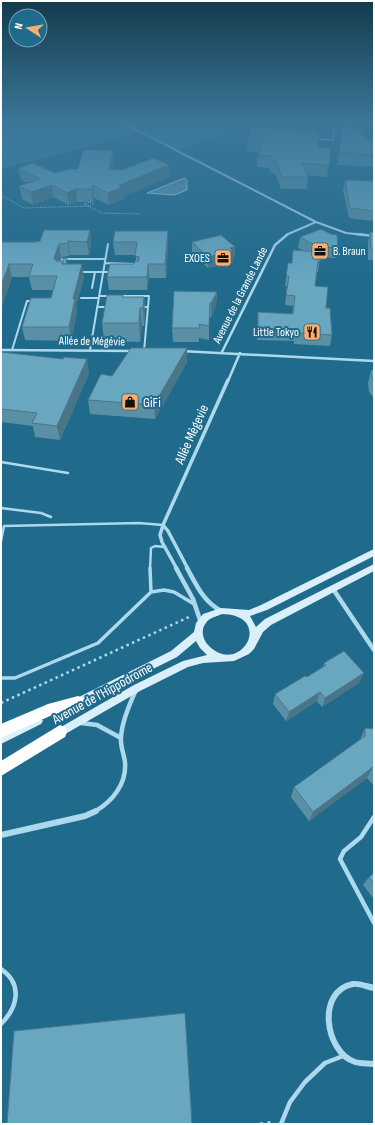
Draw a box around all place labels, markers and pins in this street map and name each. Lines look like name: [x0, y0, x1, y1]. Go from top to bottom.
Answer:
office icon: B. Braun: [310, 241, 330, 261]
place label: B. Braun: [333, 244, 366, 259]
office icon: EXOES: [213, 248, 233, 268]
place label: EXOES: [184, 251, 210, 266]
restaurant icon: Little Tokyo: [302, 322, 322, 342]
place label: Little Tokyo: [253, 325, 299, 340]
shop icon: GiFi: [120, 392, 140, 412]
place label: GiFi: [143, 394, 161, 411]

